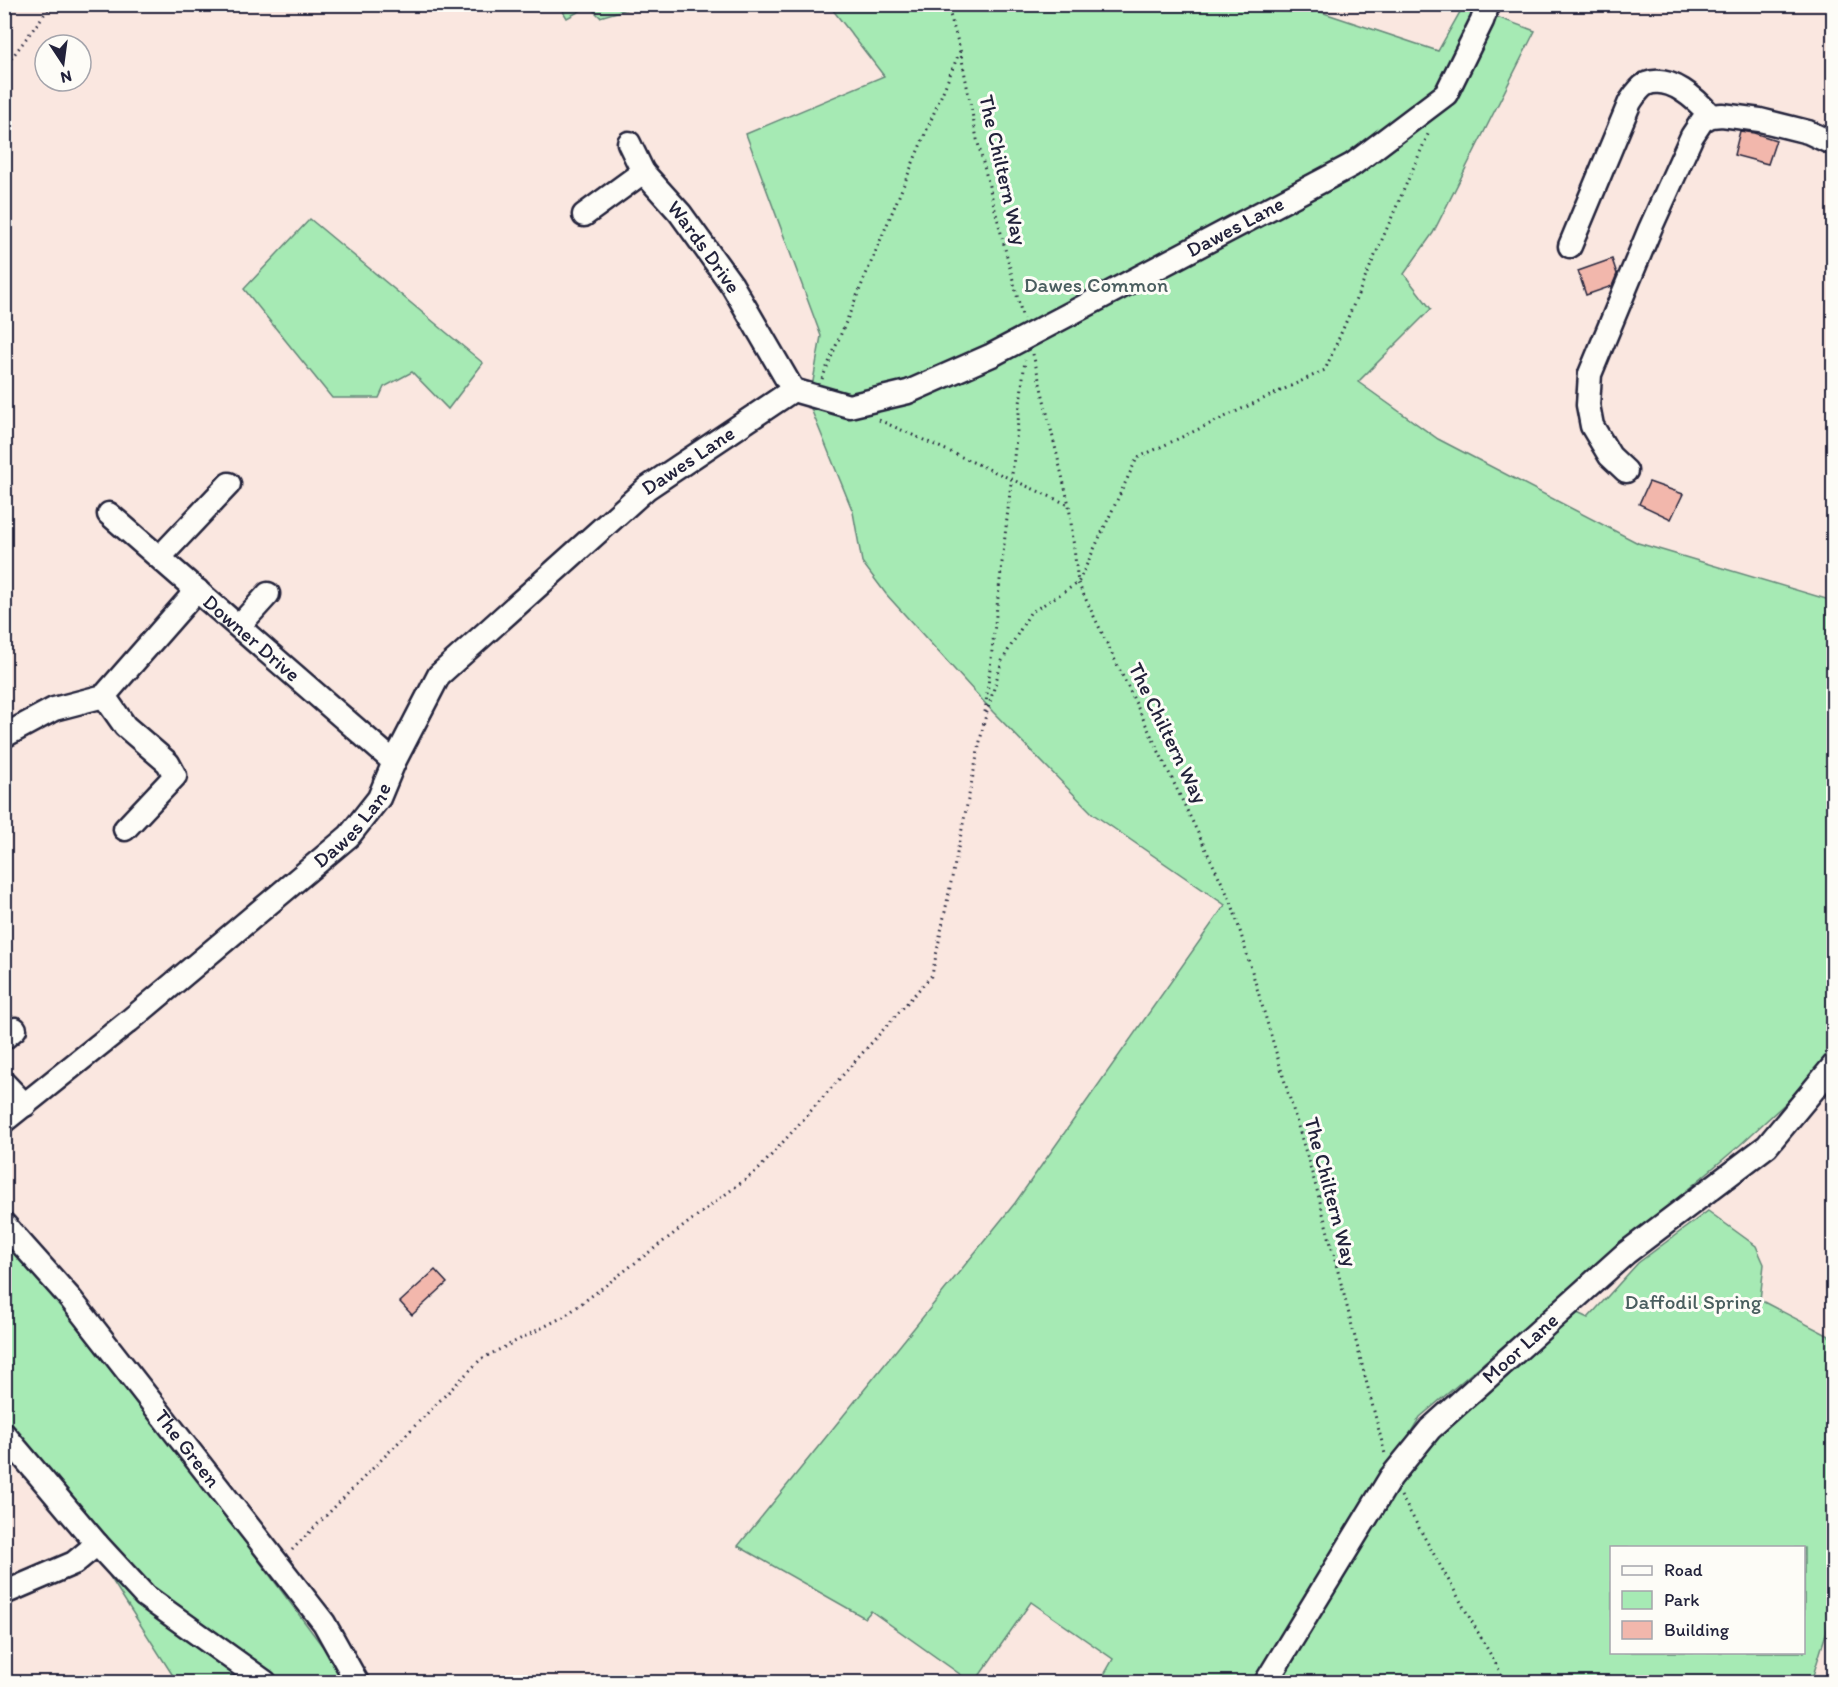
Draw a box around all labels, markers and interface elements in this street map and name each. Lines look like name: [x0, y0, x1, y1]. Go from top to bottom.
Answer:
north arrow: [33, 33, 93, 93]
text: N: [59, 67, 74, 88]
street label: The Chiltern Way: [974, 92, 1033, 248]
street label: Dawes Lane: [1182, 190, 1288, 262]
street label: Wards Drive: [663, 195, 747, 297]
park label: Dawes Common: [1024, 272, 1168, 297]
street label: Dawes Lane: [636, 420, 739, 500]
street label: Downer Drive: [198, 589, 306, 687]
street label: The Chiltern Way: [1124, 658, 1213, 807]
street label: Dawes Lane: [308, 779, 396, 873]
street label: The Chiltern Way: [1300, 1114, 1363, 1269]
park label: Daffodil Spring: [1625, 1289, 1762, 1314]
street label: Moor Lane: [1476, 1307, 1563, 1388]
street label: The Green: [150, 1404, 226, 1492]
legend: [1610, 1546, 1805, 1654]
text: Road: [1664, 1559, 1703, 1581]
text: Park: [1664, 1589, 1699, 1611]
text: Building: [1664, 1619, 1730, 1641]

